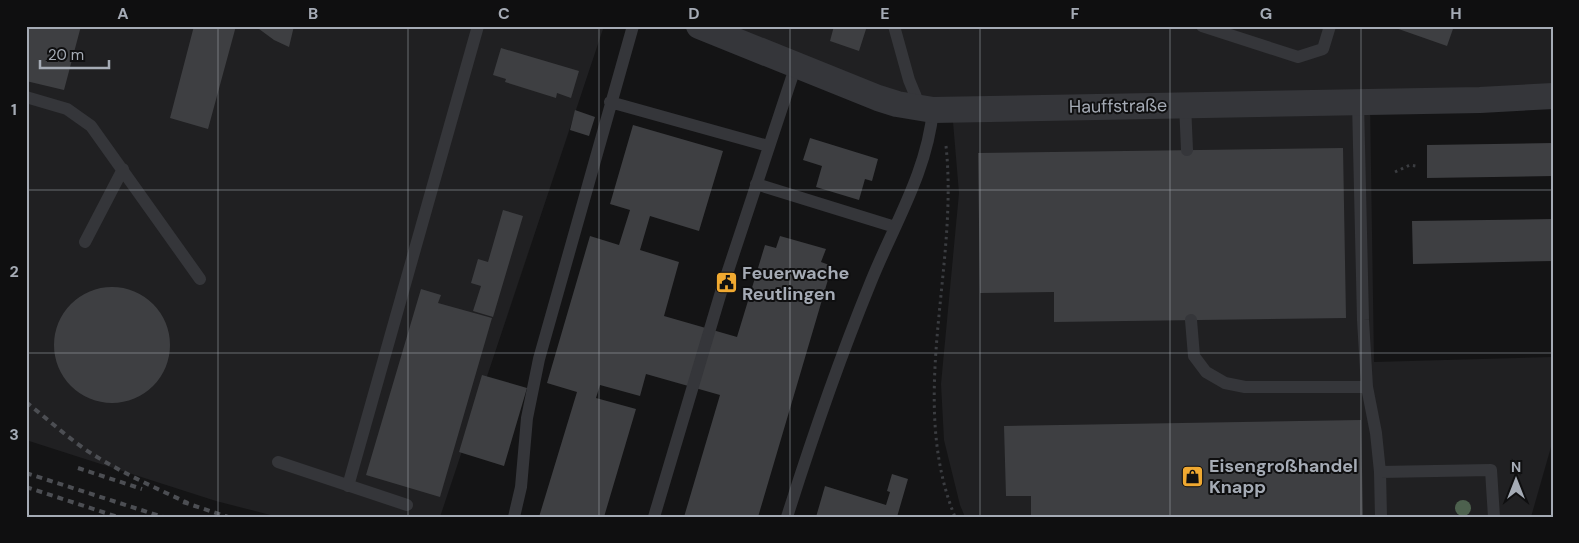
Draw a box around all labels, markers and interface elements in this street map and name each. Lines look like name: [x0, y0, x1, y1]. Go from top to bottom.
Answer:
text: A: [117, 3, 129, 24]
text: B: [308, 3, 318, 24]
text: C: [498, 3, 510, 24]
text: D: [688, 3, 700, 24]
text: E: [880, 3, 890, 24]
text: F: [1071, 3, 1080, 24]
text: G: [1260, 3, 1272, 24]
text: H: [1450, 3, 1462, 24]
scale bar: [40, 38, 109, 70]
text: 20 m: [48, 45, 84, 65]
street label: Hauffstraße: [1069, 93, 1167, 119]
text: 1: [11, 99, 17, 120]
text: 2: [9, 261, 19, 282]
place label: Feuerwache Reutlingen: [742, 261, 850, 306]
public building icon: Feuerwache Reutlingen: [714, 271, 738, 295]
text: 3: [9, 424, 19, 445]
place label: Eisengroßhandel Knapp: [1209, 454, 1358, 499]
north arrow: [1492, 456, 1542, 506]
text: N: [1511, 458, 1521, 476]
shop icon: Eisengroßhandel Knapp: [1181, 464, 1205, 488]

